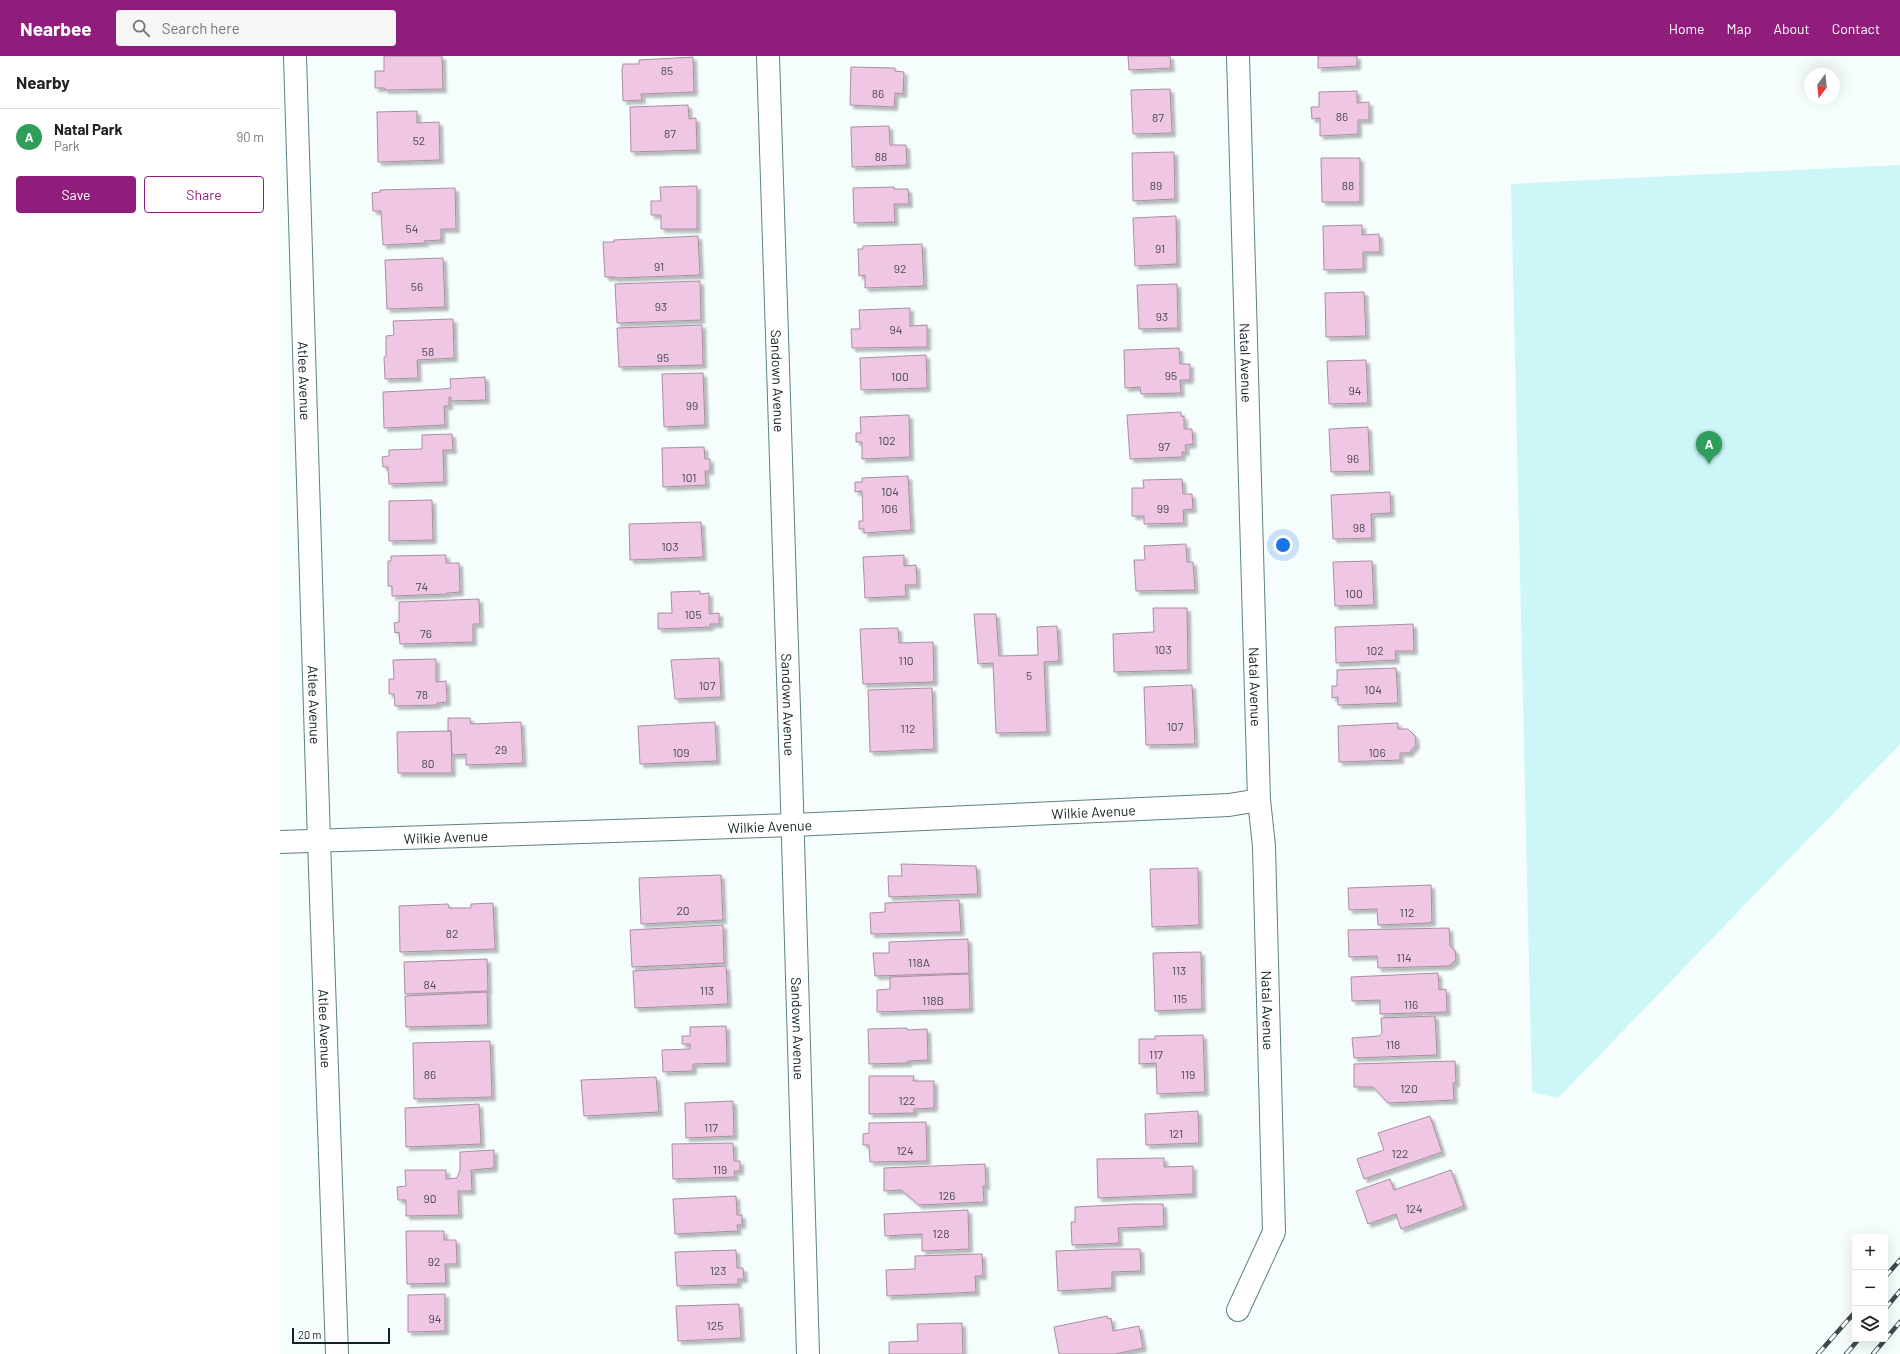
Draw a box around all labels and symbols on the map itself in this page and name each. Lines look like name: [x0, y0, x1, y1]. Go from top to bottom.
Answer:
house number: 85: [661, 63, 673, 77]
north arrow: [1804, 68, 1840, 104]
house number: 86: [872, 86, 884, 100]
house number: 86: [1336, 109, 1348, 123]
house number: 87: [1152, 110, 1164, 124]
house number: 87: [664, 126, 676, 140]
house number: 52: [413, 133, 425, 147]
house number: 88: [875, 149, 887, 163]
house number: 89: [1150, 178, 1162, 192]
house number: 88: [1342, 178, 1354, 192]
house number: 54: [406, 221, 418, 235]
house number: 91: [1155, 241, 1165, 255]
house number: 91: [654, 259, 664, 273]
house number: 92: [894, 261, 906, 275]
house number: 56: [411, 279, 423, 293]
house number: 93: [655, 299, 667, 313]
house number: 93: [1156, 309, 1168, 323]
house number: 94: [890, 322, 902, 336]
street label: Natal Avenue: [1237, 323, 1256, 403]
street label: Sandown Avenue: [768, 329, 789, 432]
street label: Atlee Avenue: [295, 341, 315, 421]
house number: 58: [422, 344, 434, 358]
house number: 95: [657, 350, 669, 364]
house number: 95: [1165, 368, 1177, 382]
house number: 100: [891, 369, 909, 383]
house number: 94: [1349, 383, 1361, 397]
house number: 99: [686, 398, 698, 412]
pin: A: [1696, 431, 1722, 464]
house number: 102: [878, 433, 896, 447]
house number: 97: [1158, 439, 1170, 453]
house number: 96: [1347, 451, 1359, 465]
house number: 101: [682, 470, 696, 484]
house number: 104: [881, 484, 899, 498]
house number: 106: [880, 501, 898, 515]
house number: 99: [1157, 501, 1169, 515]
house number: 98: [1353, 520, 1365, 534]
your location: [1273, 535, 1293, 555]
house number: 103: [661, 539, 679, 553]
house number: 74: [416, 579, 428, 593]
house number: 100: [1345, 586, 1363, 600]
house number: 105: [684, 607, 702, 621]
house number: 76: [420, 626, 432, 640]
house number: 103: [1154, 642, 1172, 656]
house number: 102: [1366, 643, 1384, 657]
street label: Natal Avenue: [1246, 647, 1265, 727]
street label: Sandown Avenue: [779, 653, 799, 756]
house number: 110: [898, 653, 914, 667]
street label: Atlee Avenue: [305, 665, 325, 744]
house number: 5: [1026, 668, 1032, 682]
house number: 107: [699, 678, 716, 692]
house number: 104: [1364, 682, 1382, 696]
house number: 78: [416, 687, 428, 701]
house number: 107: [1167, 719, 1184, 733]
house number: 112: [901, 721, 915, 735]
house number: 29: [495, 742, 507, 756]
house number: 109: [672, 745, 690, 759]
house number: 106: [1368, 745, 1386, 759]
house number: 80: [421, 756, 435, 770]
street label: Wilkie Avenue: [1051, 801, 1136, 822]
street label: Wilkie Avenue: [727, 816, 812, 836]
street label: Wilkie Avenue: [403, 827, 488, 846]
house number: 20: [676, 903, 690, 917]
house number: 112: [1400, 905, 1414, 919]
house number: 82: [446, 926, 458, 940]
house number: 114: [1396, 950, 1412, 964]
house number: 118A: [908, 955, 930, 969]
house number: 113: [1172, 963, 1186, 977]
street label: Natal Avenue: [1259, 970, 1278, 1050]
house number: 84: [424, 977, 436, 991]
street label: Sandown Avenue: [789, 977, 809, 1080]
house number: 113: [700, 983, 714, 997]
street label: Atlee Avenue: [316, 989, 335, 1068]
house number: 115: [1173, 991, 1187, 1005]
house number: 118B: [922, 993, 944, 1007]
house number: 116: [1404, 997, 1418, 1011]
house number: 118: [1386, 1037, 1400, 1051]
house number: 117: [1149, 1047, 1163, 1061]
house number: 86: [424, 1067, 436, 1081]
house number: 119: [1181, 1067, 1195, 1081]
house number: 120: [1400, 1081, 1418, 1095]
house number: 122: [898, 1093, 916, 1107]
house number: 117: [704, 1120, 718, 1134]
house number: 121: [1169, 1126, 1183, 1140]
house number: 124: [896, 1143, 914, 1157]
house number: 122: [1391, 1146, 1409, 1160]
house number: 119: [713, 1162, 727, 1176]
house number: 126: [939, 1188, 955, 1202]
house number: 90: [423, 1191, 437, 1205]
house number: 124: [1405, 1201, 1423, 1215]
house number: 128: [933, 1226, 949, 1240]
house number: 92: [428, 1254, 440, 1268]
house number: 123: [710, 1263, 726, 1277]
house number: 94: [429, 1311, 441, 1325]
house number: 125: [707, 1318, 723, 1332]
scale bar: [292, 1326, 390, 1345]

